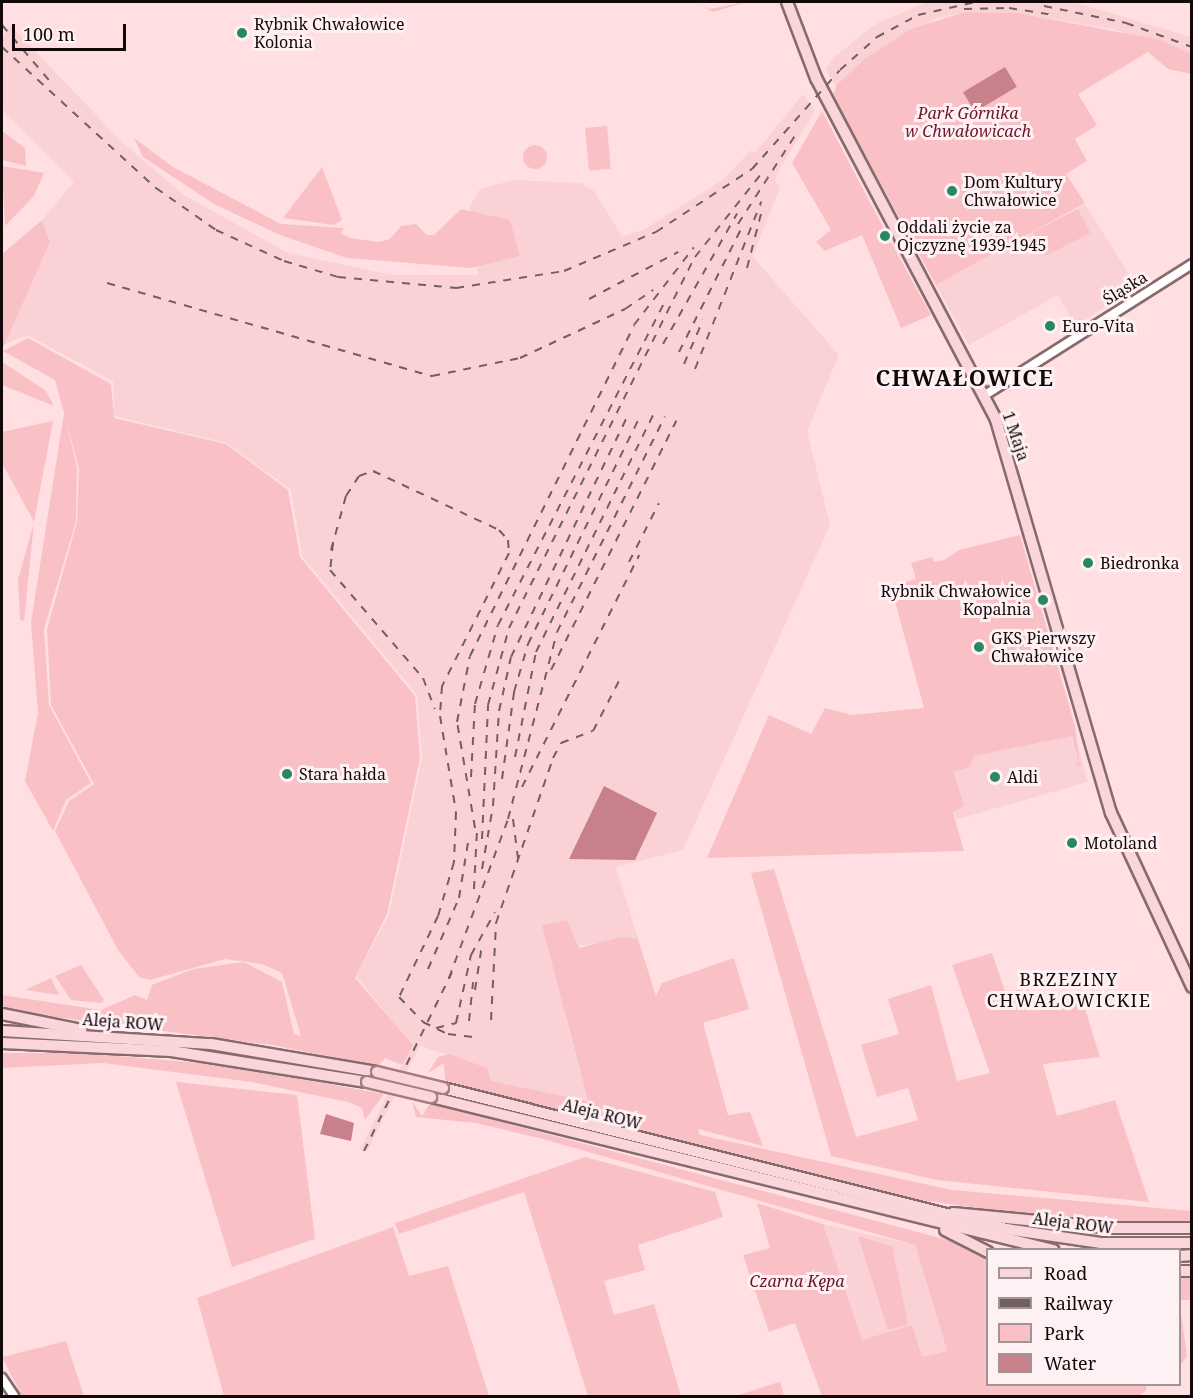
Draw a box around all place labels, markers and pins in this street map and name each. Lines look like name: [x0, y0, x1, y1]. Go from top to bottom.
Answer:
place label: Rybnik Chwałowice Kolonia: [254, 14, 405, 52]
marker: Rybnik Chwałowice Kolonia: [235, 26, 249, 40]
place label: Dom Kultury Chwałowice: [964, 172, 1063, 210]
marker: Dom Kultury Chwałowice: [945, 184, 959, 198]
place label: Oddali życie za Ojczyznę 1939-1945: [897, 217, 1046, 255]
marker: Oddali życie za Ojczyznę 1939-1945: [878, 229, 892, 243]
place label: Euro-Vita: [1062, 316, 1134, 336]
marker: Euro-Vita: [1043, 319, 1057, 333]
place label: Biedronka: [1100, 553, 1179, 573]
marker: Biedronka: [1081, 556, 1095, 570]
place label: Rybnik Chwałowice Kopalnia: [880, 581, 1031, 619]
marker: Rybnik Chwałowice Kopalnia: [1036, 593, 1050, 607]
place label: GKS Pierwszy Chwałowice: [991, 628, 1096, 666]
marker: GKS Pierwszy Chwałowice: [972, 640, 986, 654]
place label: Stara hałda: [299, 764, 386, 784]
marker: Stara hałda: [280, 767, 294, 781]
place label: Aldi: [1007, 767, 1038, 787]
marker: Aldi: [988, 770, 1002, 784]
place label: Motoland: [1084, 833, 1157, 853]
marker: Motoland: [1065, 836, 1079, 850]

